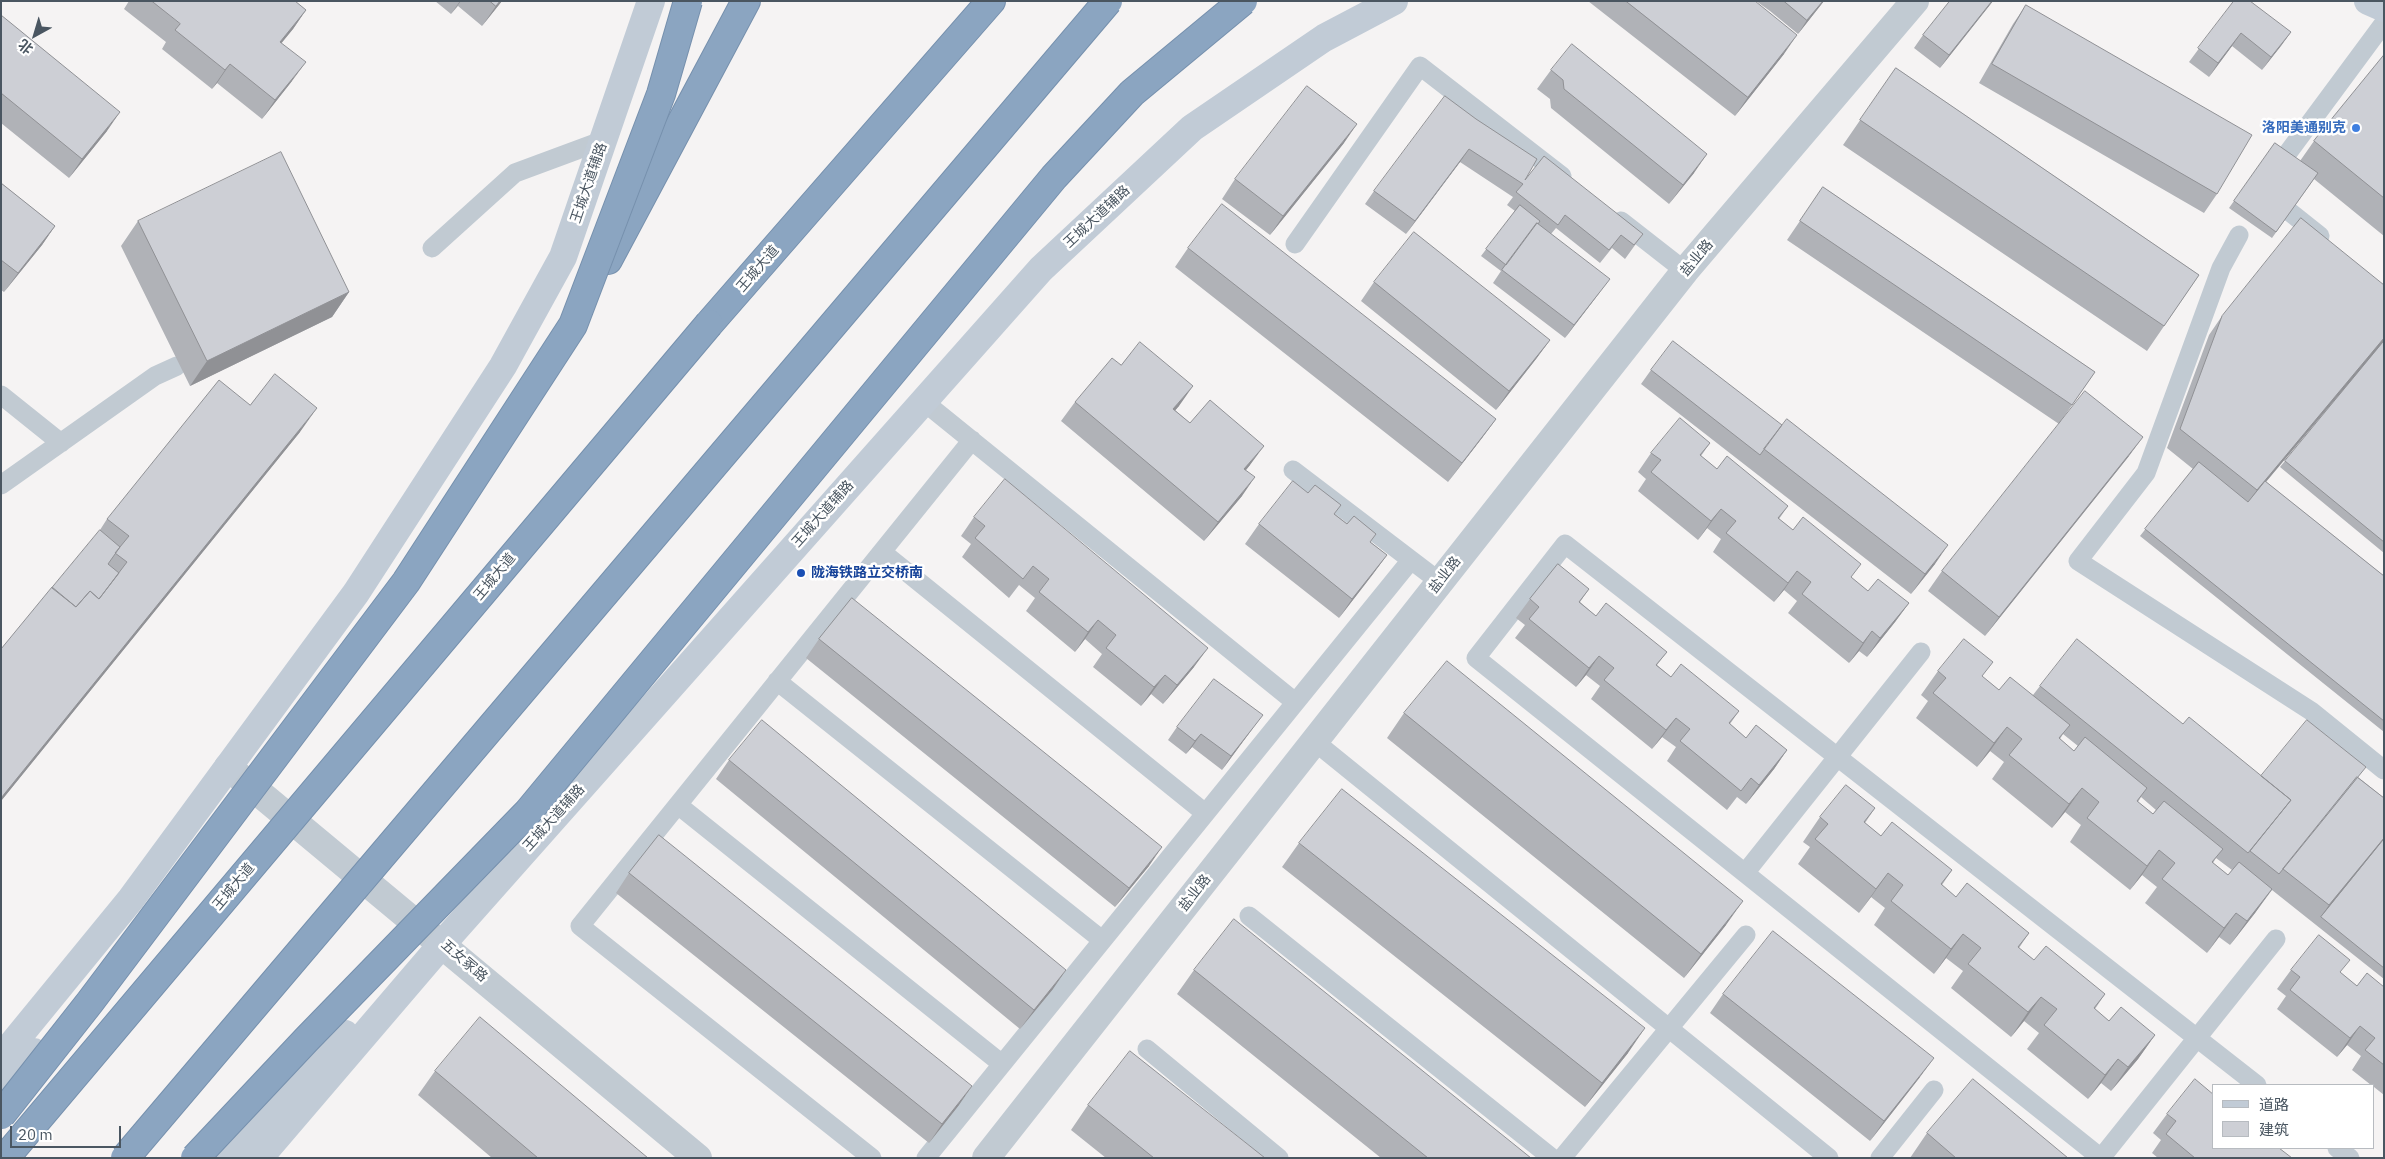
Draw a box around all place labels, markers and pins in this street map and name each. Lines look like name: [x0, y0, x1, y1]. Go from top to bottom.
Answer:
place label: 洛阳美通别克: [2262, 120, 2346, 136]
marker: 洛阳美通别克: [2350, 122, 2362, 134]
place label: 陇海铁路立交桥南: [811, 565, 923, 581]
marker: 陇海铁路立交桥南: [795, 567, 807, 579]

